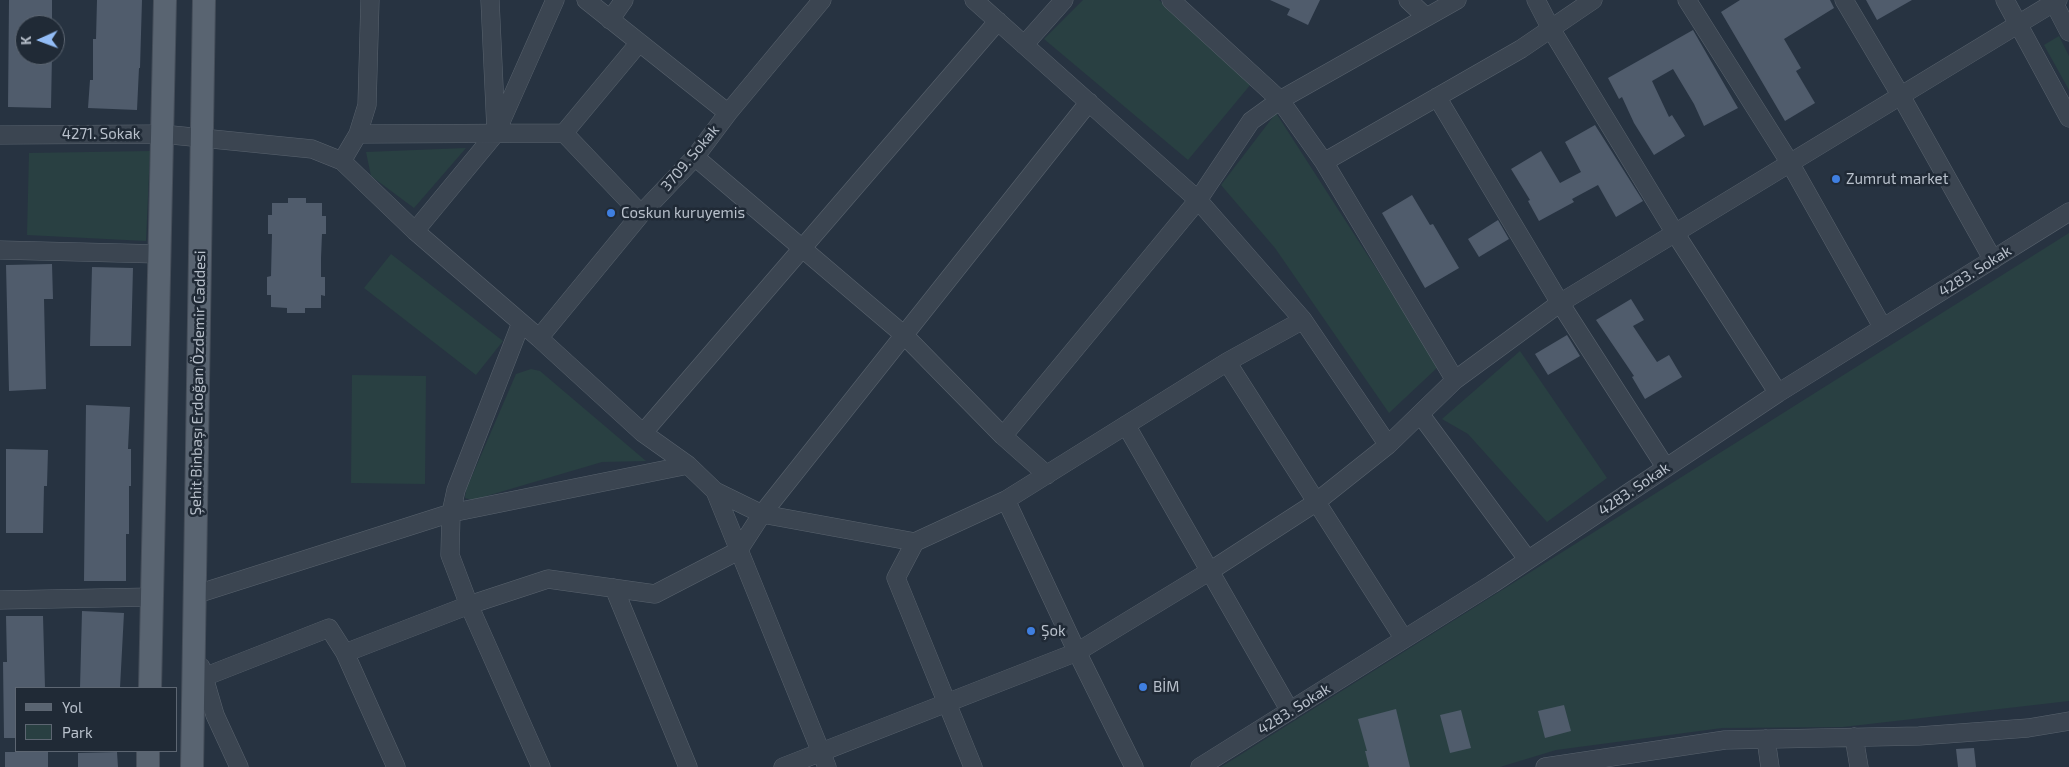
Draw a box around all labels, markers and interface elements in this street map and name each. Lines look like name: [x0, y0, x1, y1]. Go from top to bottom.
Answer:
north arrow: [15, 15, 65, 65]
text: K: [17, 36, 34, 45]
street label: 3709. Sokak: [657, 121, 723, 195]
street label: 4271. Sokak: [62, 125, 140, 143]
place label: Zumrut market: [1846, 170, 1948, 188]
marker: Zumrut market: [1830, 173, 1842, 185]
place label: Coskun kuruyemis: [621, 204, 745, 222]
marker: Coskun kuruyemis: [605, 207, 617, 219]
street label: 4283. Sokak: [1935, 242, 2015, 300]
street label: Şehit Binbaşı Erdoğan Özdemir Caddesi: [187, 250, 209, 516]
street label: 4283. Sokak: [1595, 459, 1673, 519]
place label: Şok: [1041, 622, 1066, 640]
marker: Şok: [1025, 625, 1037, 637]
place label: BİM: [1153, 678, 1179, 696]
street label: 4283. Sokak: [1254, 680, 1334, 738]
marker: BİM: [1137, 681, 1149, 693]
legend: [15, 687, 178, 752]
text: Yol: [62, 698, 83, 716]
text: Park: [62, 723, 93, 741]

